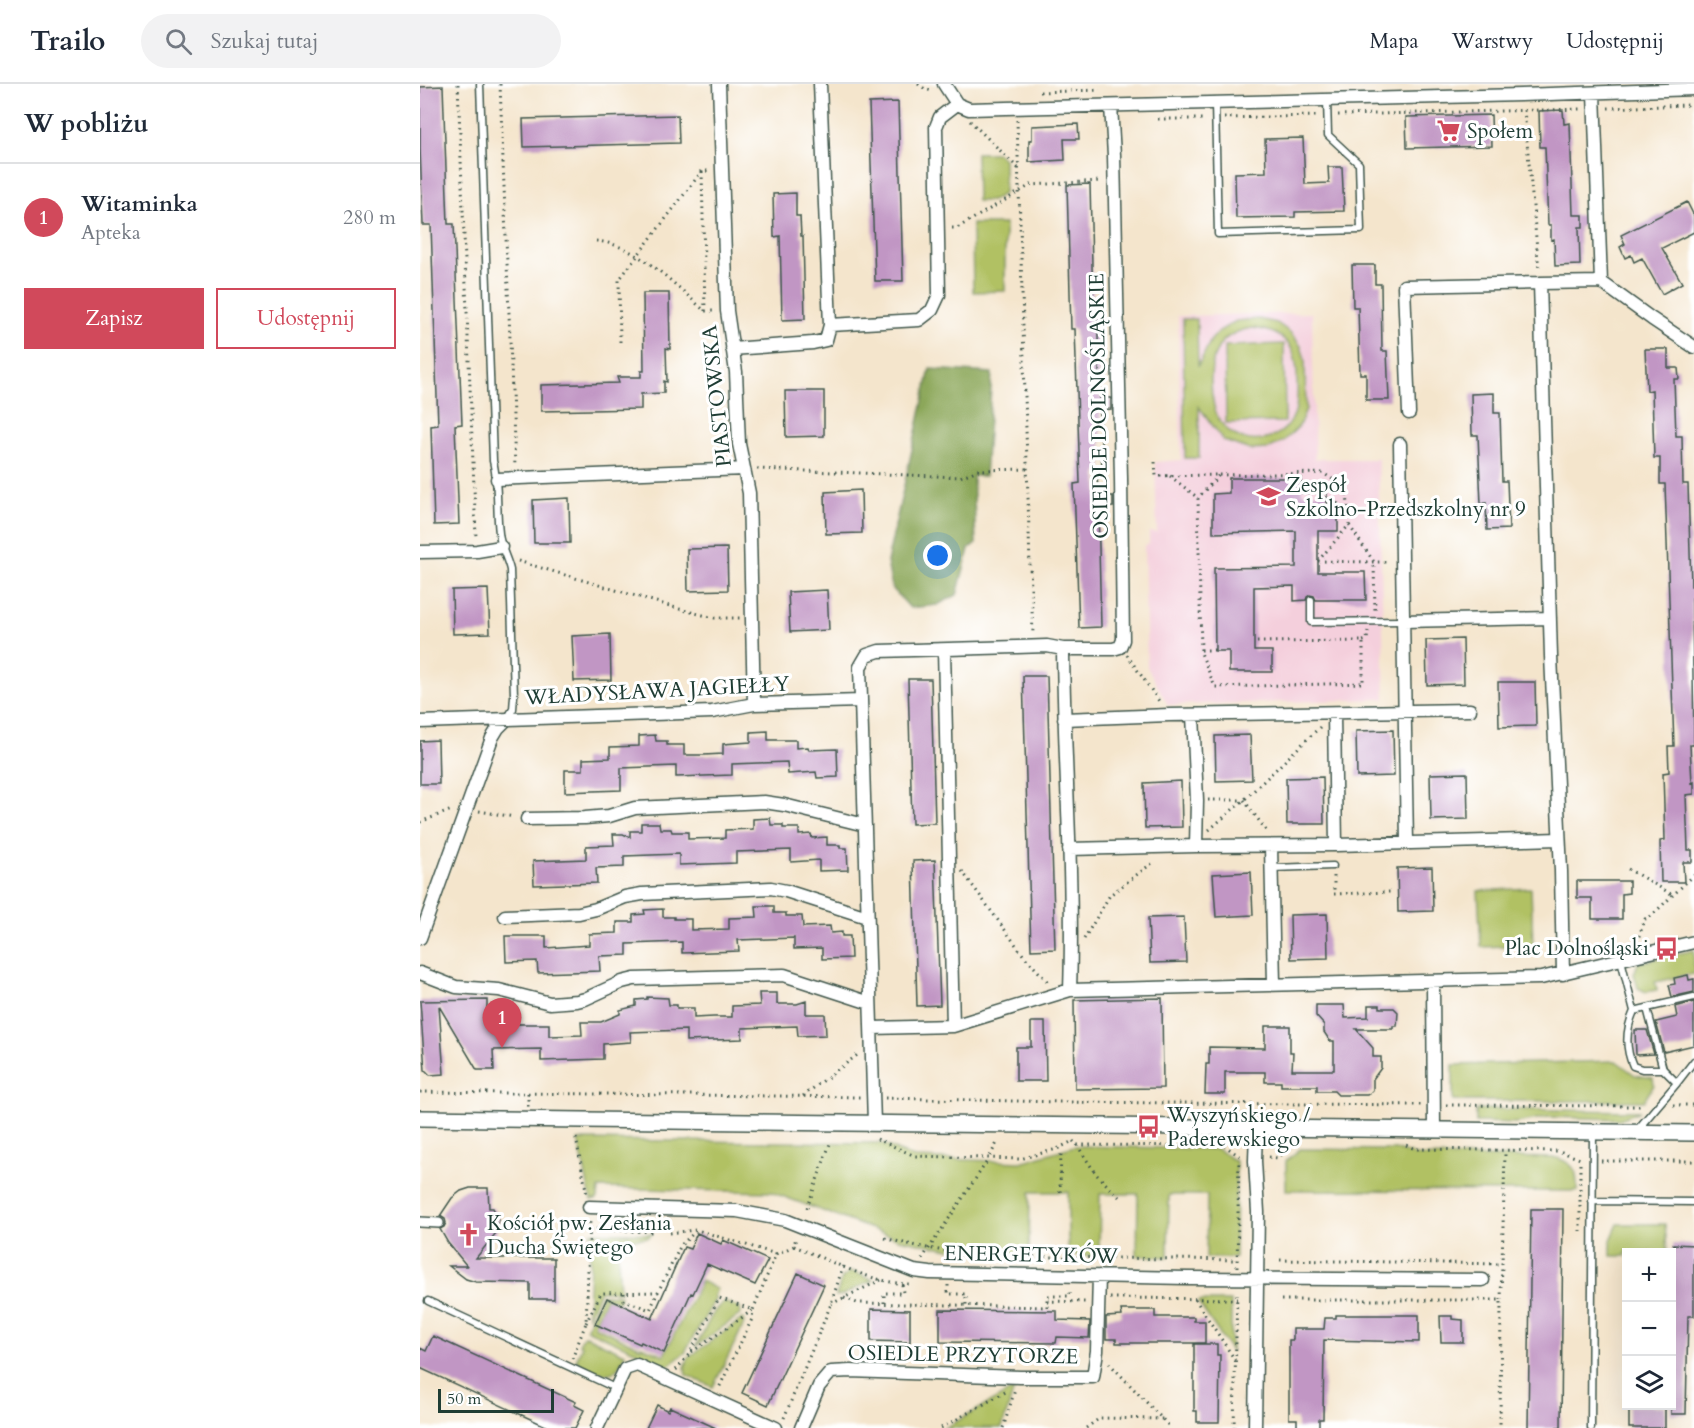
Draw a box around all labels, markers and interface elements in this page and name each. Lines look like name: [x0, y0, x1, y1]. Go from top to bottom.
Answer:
search box: [141, 14, 561, 68]
text: Trailo: [30, 22, 105, 60]
icon: search: [162, 25, 195, 58]
text: Szukaj tutaj: [210, 26, 318, 56]
text: Mapa: [1370, 27, 1419, 56]
text: Warstwy: [1452, 27, 1533, 56]
text: Udostępnij: [1566, 27, 1664, 56]
text: W pobliżu: [24, 106, 149, 141]
place label: Społem: [1467, 117, 1533, 146]
supermarket icon: Społem: [1436, 118, 1462, 144]
text: Witaminka: [81, 189, 198, 219]
text: 1: [38, 204, 49, 231]
text: 280 m: [343, 204, 396, 231]
text: Apteka: [81, 219, 141, 246]
street label: OSIEDLE DOLNOŚLĄSKIE: [1081, 273, 1116, 539]
button: Zapisz: [24, 288, 204, 349]
button: Udostępnij: [216, 288, 396, 349]
street label: PIASTOWSKA: [695, 323, 739, 469]
place label: Zespół Szkolno-Przedszkolny nr 9: [1286, 471, 1526, 524]
school or university icon: Zespół Szkolno-Przedszkolny nr 9: [1255, 484, 1281, 510]
your location: [923, 541, 952, 570]
street label: WŁADYSŁAWA JAGIEŁŁY: [523, 670, 791, 712]
place label: Plac Dolnośląski: [1504, 934, 1649, 963]
bus stop icon: Plac Dolnośląski: [1654, 935, 1680, 961]
pin: 1: [482, 998, 521, 1048]
place label: Wyszyńskiego / Paderewskiego: [1166, 1101, 1310, 1154]
bus stop icon: Wyszyńskiego / Paderewskiego: [1136, 1114, 1162, 1140]
place label: Kościół pw. Zesłania Ducha Świętego: [487, 1209, 672, 1262]
church icon: Kościół pw. Zesłania Ducha Świętego: [456, 1222, 482, 1248]
street label: ENERGETYKÓW: [944, 1238, 1119, 1271]
map controls: [1622, 1248, 1676, 1410]
button: +: [1622, 1248, 1676, 1302]
button: −: [1622, 1302, 1676, 1356]
street label: OSIEDLE PRZYTORZE: [847, 1338, 1079, 1372]
button: layers: [1622, 1356, 1676, 1410]
scale bar: [438, 1386, 554, 1414]
text: 50 m: [447, 1388, 481, 1410]

